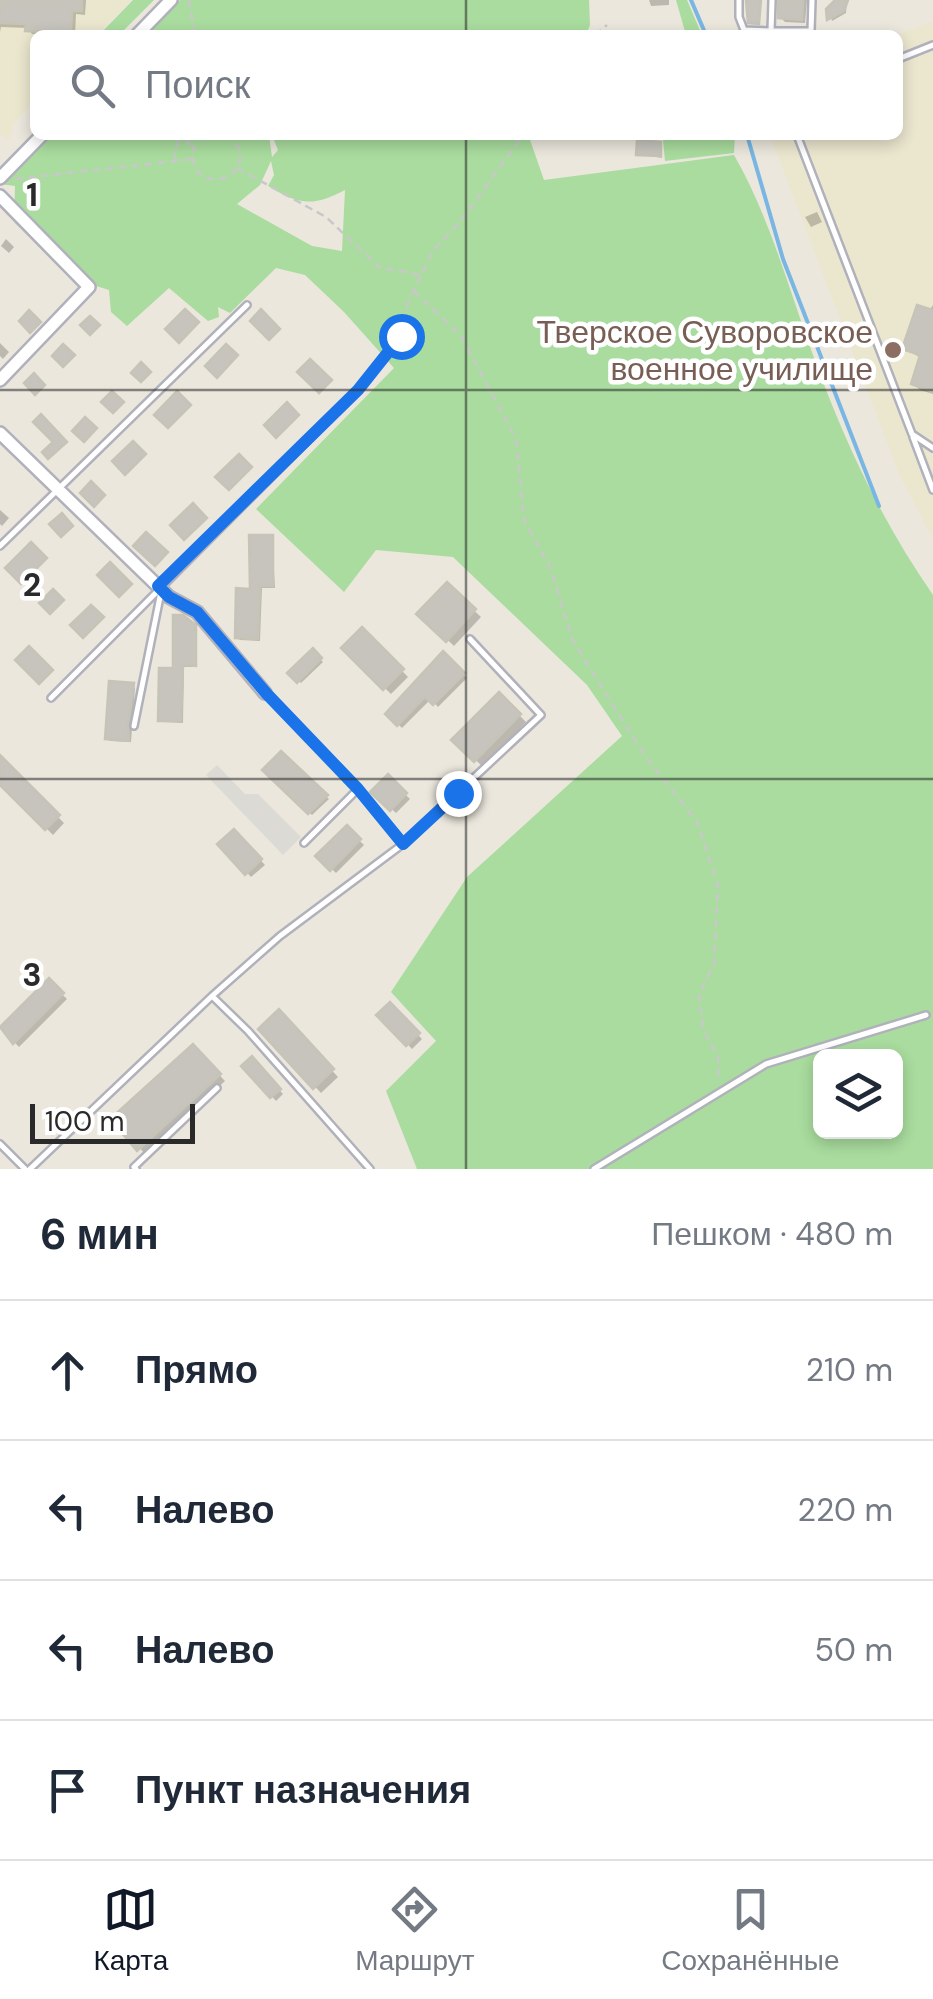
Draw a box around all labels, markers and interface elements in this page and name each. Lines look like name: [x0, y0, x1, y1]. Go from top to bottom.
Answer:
search box: [30, 30, 903, 140]
icon: search: [65, 58, 120, 113]
text: Поиск: [145, 60, 250, 110]
text: 1: [26, 174, 38, 216]
place label: Тверское Суворовское военное училище: [536, 311, 873, 390]
route start: [379, 314, 425, 360]
marker: Тверское Суворовское военное училище: [882, 339, 904, 361]
text: 2: [23, 564, 41, 606]
route end: [436, 771, 482, 817]
text: 3: [22, 954, 42, 996]
map controls: [813, 1049, 903, 1139]
button: layers: [813, 1049, 903, 1139]
scale bar: [30, 1099, 195, 1144]
text: 100 m: [45, 1103, 124, 1140]
text: 6 мин: [40, 1207, 159, 1262]
text: Пешком · 480 m: [651, 1213, 893, 1255]
icon: ahead: [40, 1343, 95, 1398]
text: Прямо: [135, 1345, 258, 1395]
text: 210 m: [806, 1349, 893, 1391]
icon: left: [40, 1483, 95, 1538]
text: Налево: [135, 1485, 274, 1535]
text: 220 m: [798, 1489, 893, 1531]
icon: left: [40, 1623, 95, 1678]
text: Налево: [135, 1625, 274, 1675]
text: 50 m: [815, 1629, 893, 1671]
icon: arrive: [40, 1763, 95, 1818]
text: Пункт назначения: [135, 1765, 471, 1815]
tab: Карта: [93, 1882, 168, 1979]
tab: Маршрут: [355, 1882, 474, 1979]
tab: Сохранённые: [661, 1882, 840, 1979]

